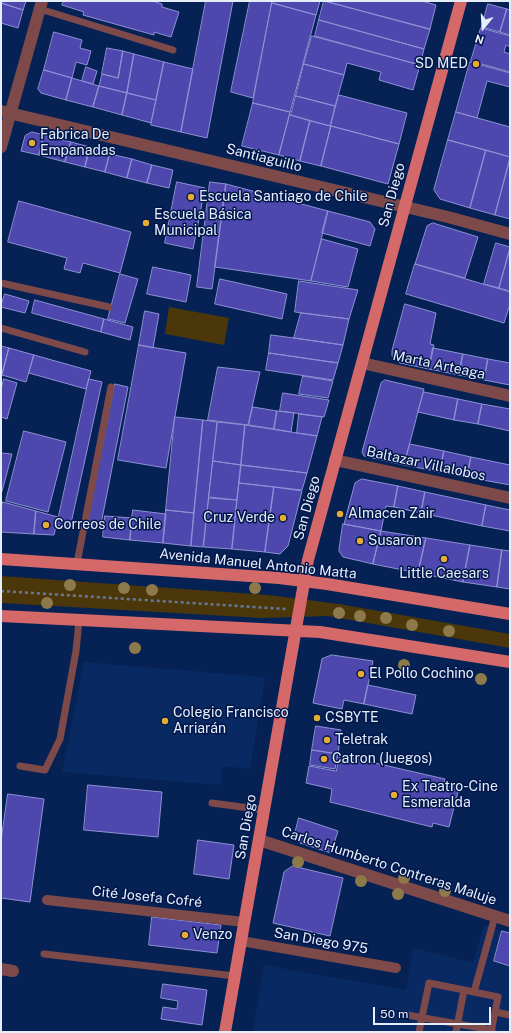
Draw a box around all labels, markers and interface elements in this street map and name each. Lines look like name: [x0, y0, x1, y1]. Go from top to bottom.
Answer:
north arrow: [463, 8, 503, 48]
text: N: [473, 32, 485, 46]
place label: SD MED: [415, 56, 468, 72]
marker: SD MED: [471, 59, 481, 69]
place label: Fabrica De Empanadas: [40, 127, 116, 160]
marker: Fabrica De Empanadas: [27, 138, 37, 148]
street label: Santiaguillo: [224, 140, 304, 176]
street label: San Diego: [375, 161, 409, 229]
place label: Escuela Santiago de Chile: [199, 189, 368, 205]
marker: Escuela Santiago de Chile: [186, 192, 196, 202]
place label: Escuela Básica Municipal: [154, 207, 251, 240]
marker: Escuela Básica Municipal: [141, 218, 151, 228]
street label: Marta Arteaga: [391, 347, 487, 383]
street label: Baltazar Villalobos: [365, 443, 487, 485]
street label: San Diego: [290, 474, 324, 542]
place label: Almacen Zair: [348, 506, 435, 522]
marker: Almacen Zair: [335, 509, 345, 519]
place label: Cruz Verde: [203, 510, 275, 526]
marker: Cruz Verde: [278, 513, 288, 523]
place label: Correos de Chile: [54, 517, 161, 533]
marker: Correos de Chile: [41, 520, 51, 530]
place label: Susaron: [368, 533, 422, 549]
marker: Susaron: [355, 536, 365, 546]
street label: Avenida Manuel Antonio Matta: [159, 545, 357, 583]
marker: Little Caesars: [439, 554, 449, 564]
place label: Little Caesars: [399, 566, 489, 582]
place label: El Pollo Cochino: [369, 666, 474, 682]
marker: El Pollo Cochino: [356, 669, 366, 679]
place label: Colegio Francisco Arriarán: [173, 705, 289, 738]
place label: CSBYTE: [325, 710, 379, 726]
marker: CSBYTE: [312, 713, 322, 723]
marker: Colegio Francisco Arriarán: [160, 716, 170, 726]
place label: Teletrak: [335, 732, 388, 748]
marker: Teletrak: [322, 735, 332, 745]
place label: Catron (Juegos): [332, 751, 433, 767]
marker: Catron (Juegos): [319, 754, 329, 764]
place label: Ex Teatro-Cine Esmeralda: [402, 779, 498, 812]
marker: Ex Teatro-Cine Esmeralda: [389, 790, 399, 800]
street label: San Diego: [232, 793, 260, 861]
street label: Carlos Humberto Contreras Maluje: [279, 823, 499, 909]
street label: Cité Josefa Cofré: [91, 883, 203, 911]
street label: San Diego 975: [273, 924, 369, 958]
place label: Venzo: [193, 927, 232, 943]
marker: Venzo: [180, 930, 190, 940]
scale bar: [375, 999, 493, 1025]
text: 50 m: [380, 1007, 408, 1021]

